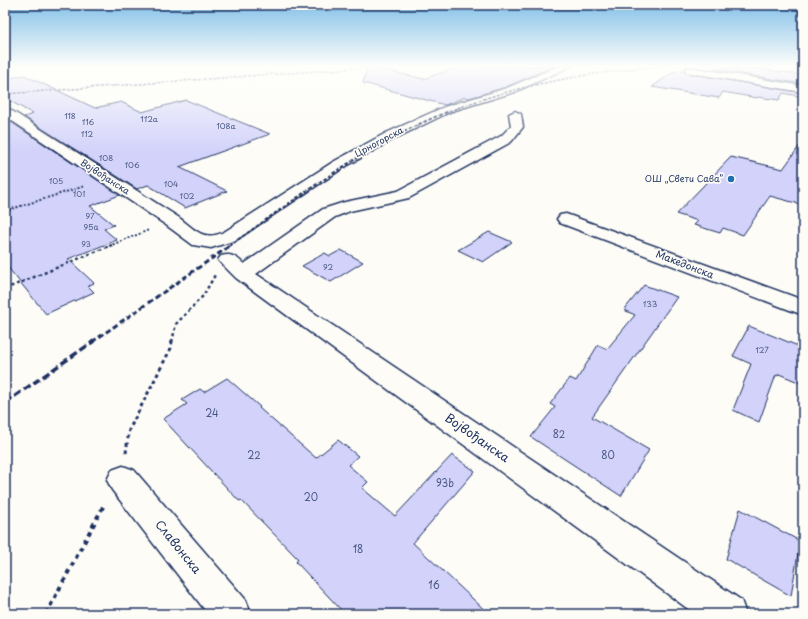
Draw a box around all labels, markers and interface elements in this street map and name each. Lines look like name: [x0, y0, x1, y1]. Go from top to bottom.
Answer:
house number: 118: [64, 110, 76, 122]
house number: 112a: [140, 113, 158, 125]
house number: 116: [82, 116, 95, 128]
house number: 108a: [216, 120, 236, 132]
street label: Црногорска: [352, 122, 406, 160]
house number: 112: [81, 128, 94, 140]
house number: 108: [99, 152, 113, 164]
street label: Војвођанска: [78, 155, 133, 198]
house number: 106: [124, 159, 140, 171]
place label: ОШ „Свети Сава”: [645, 171, 723, 185]
marker: ОШ „Свети Сава”: [726, 174, 736, 184]
house number: 105: [49, 175, 63, 187]
house number: 104: [164, 178, 178, 190]
house number: 101: [73, 188, 85, 200]
house number: 102: [180, 190, 195, 202]
house number: 97: [85, 210, 95, 222]
house number: 95a: [84, 221, 98, 233]
house number: 93: [81, 238, 91, 250]
street label: Македонска: [654, 246, 717, 282]
house number: 92: [323, 261, 333, 273]
house number: 133: [643, 298, 657, 310]
house number: 127: [755, 344, 769, 356]
house number: 24: [205, 405, 219, 420]
street label: Војвођанска: [442, 408, 514, 466]
house number: 82: [553, 426, 565, 441]
house number: 22: [247, 447, 261, 462]
house number: 80: [601, 447, 615, 462]
house number: 93b: [436, 475, 454, 490]
house number: 20: [304, 489, 318, 504]
street label: Славонска: [151, 516, 206, 578]
house number: 18: [353, 541, 363, 556]
house number: 16: [428, 577, 440, 592]

